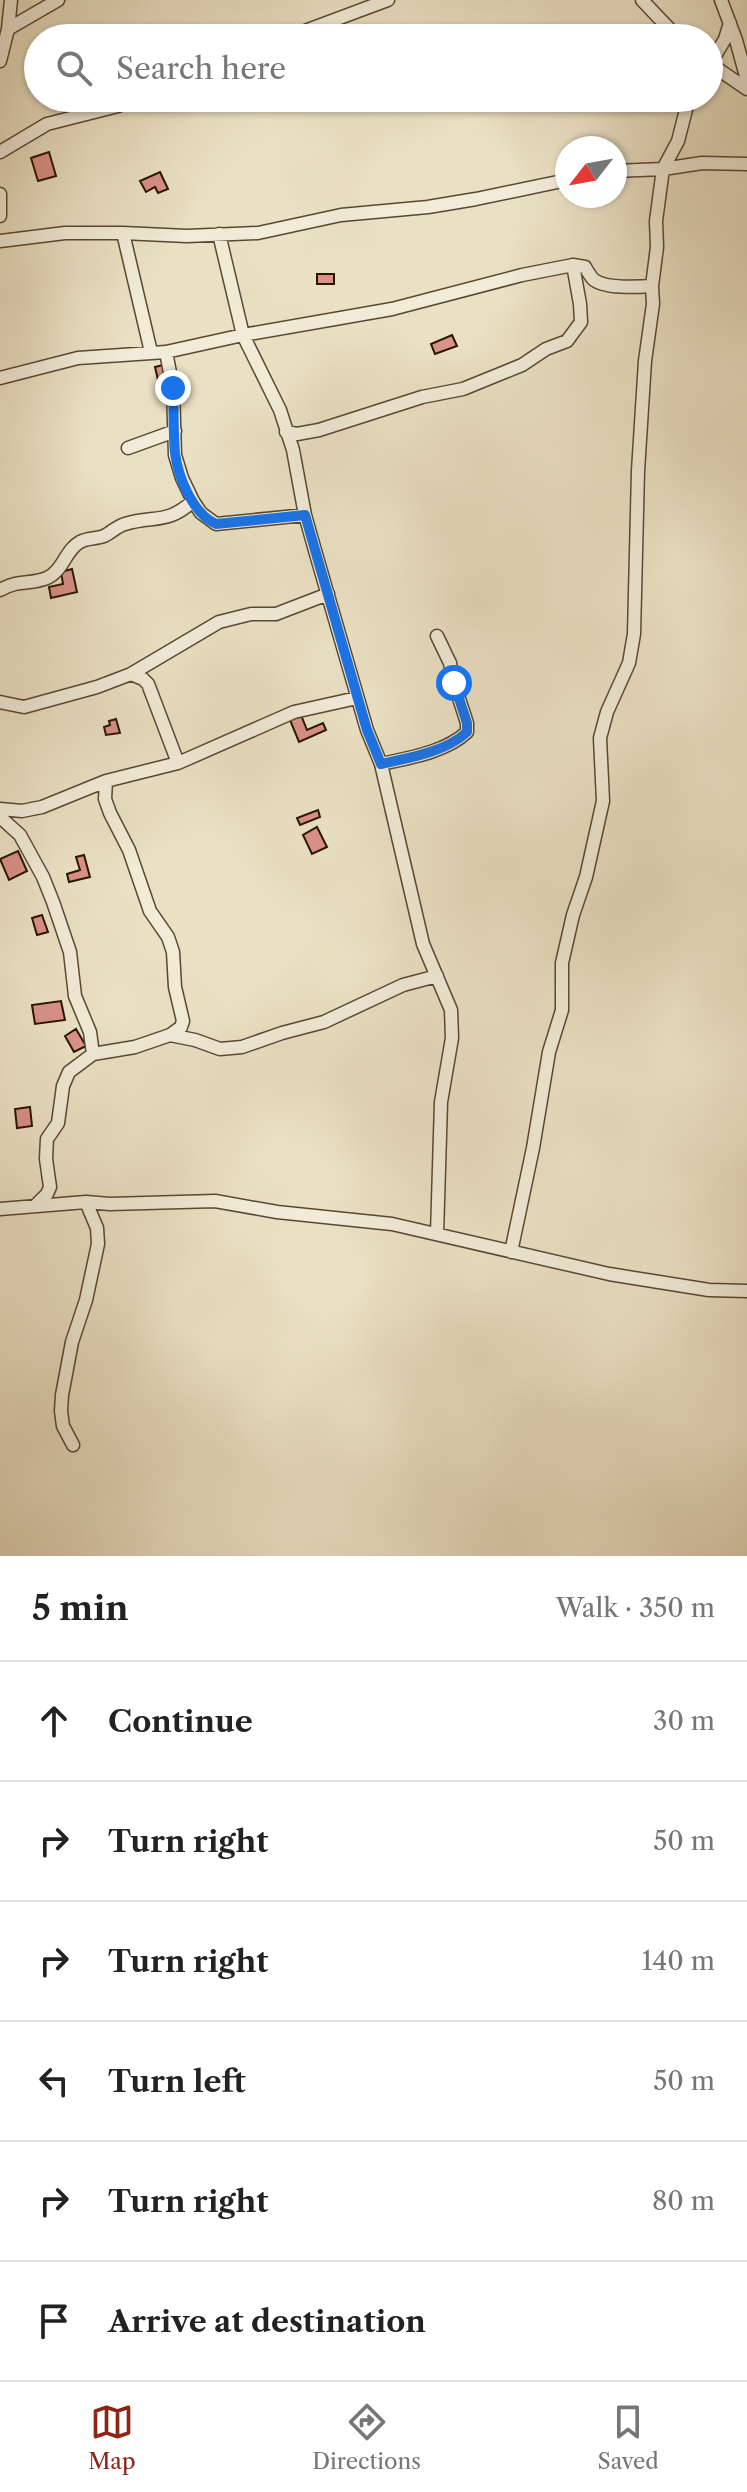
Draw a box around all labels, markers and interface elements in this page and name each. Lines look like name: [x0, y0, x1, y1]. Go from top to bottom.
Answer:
search box: [24, 24, 723, 112]
icon: search: [52, 46, 96, 90]
text: Search here: [116, 50, 286, 87]
north arrow: [555, 136, 627, 208]
route end: [155, 370, 191, 406]
route start: [436, 665, 472, 701]
text: 5 min: [32, 1587, 129, 1629]
text: Walk · 350 m: [556, 1592, 715, 1624]
icon: ahead: [32, 1699, 76, 1743]
text: Continue: [108, 1703, 253, 1740]
text: 30 m: [653, 1705, 715, 1737]
icon: right: [32, 1819, 76, 1863]
text: Turn right: [108, 1823, 268, 1860]
text: 50 m: [653, 1825, 715, 1857]
icon: right: [32, 1939, 76, 1983]
text: Turn right: [108, 1943, 268, 1980]
text: 140 m: [641, 1945, 715, 1977]
icon: left: [32, 2059, 76, 2103]
text: Turn left: [108, 2063, 245, 2100]
text: 50 m: [653, 2065, 715, 2097]
icon: right: [32, 2179, 76, 2223]
text: Turn right: [108, 2183, 268, 2220]
text: 80 m: [652, 2185, 715, 2217]
icon: arrive: [32, 2299, 76, 2343]
text: Arrive at destination: [108, 2303, 426, 2340]
tab: Map: [88, 2400, 136, 2475]
tab: Directions: [312, 2400, 421, 2475]
tab: Saved: [598, 2400, 659, 2475]

